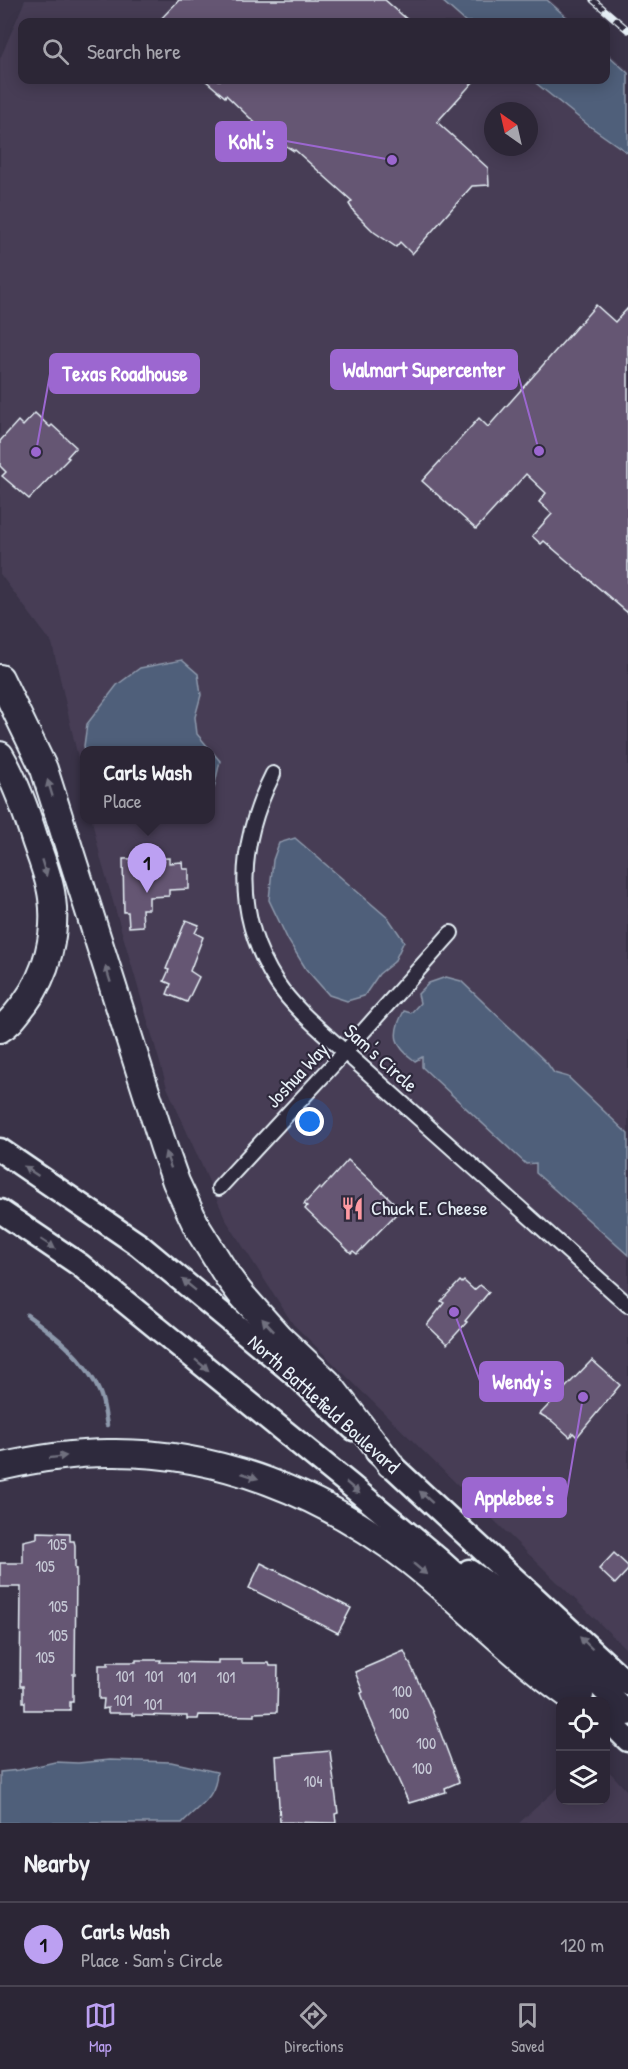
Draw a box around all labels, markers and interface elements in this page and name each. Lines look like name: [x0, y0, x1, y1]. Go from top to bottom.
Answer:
search box: [18, 18, 610, 84]
icon: search: [39, 35, 72, 68]
text: Search here: [87, 36, 181, 66]
north arrow: [484, 102, 538, 156]
callout: Kohl's: [216, 122, 286, 161]
text: Kohl's: [228, 127, 274, 156]
callout: Walmart Supercenter: [331, 350, 517, 389]
callout: Texas Roadhouse: [50, 354, 199, 393]
text: Walmart Supercenter: [343, 355, 506, 385]
text: Texas Roadhouse: [61, 359, 188, 388]
popup: [80, 746, 215, 824]
text: Carls Wash: [103, 757, 192, 787]
one-way arrow: [45, 779, 54, 797]
text: Place: [103, 787, 142, 814]
pin: 1: [128, 844, 166, 893]
one-way arrow: [40, 859, 49, 877]
one-way arrow: [103, 965, 112, 983]
street label: Sam's Circle: [339, 1017, 424, 1098]
street label: Joshua Way: [259, 1036, 334, 1113]
your location: [295, 1107, 324, 1136]
one-way arrow: [163, 1151, 173, 1169]
one-way arrow: [24, 1165, 40, 1177]
place label: Chuck E. Cheese: [371, 1194, 488, 1221]
restaurant icon: Chuck E. Cheese: [340, 1195, 366, 1221]
one-way arrow: [40, 1238, 56, 1250]
one-way arrow: [181, 1279, 197, 1292]
one-way arrow: [261, 1318, 275, 1333]
street label: North Battlefield Boulevard: [243, 1328, 406, 1479]
one-way arrow: [194, 1358, 209, 1370]
callout: Wendy's: [480, 1362, 563, 1401]
text: Wendy's: [492, 1367, 552, 1397]
one-way arrow: [48, 1452, 67, 1462]
one-way arrow: [241, 1471, 259, 1481]
callout: Applebee's: [463, 1478, 566, 1517]
one-way arrow: [345, 1481, 361, 1494]
text: Applebee's: [474, 1483, 554, 1513]
one-way arrow: [419, 1490, 434, 1504]
house number: 105: [47, 1533, 67, 1555]
house number: 105: [35, 1555, 55, 1577]
one-way arrow: [412, 1562, 427, 1575]
house number: 105: [48, 1595, 68, 1617]
house number: 105: [48, 1624, 68, 1646]
one-way arrow: [578, 1636, 593, 1650]
house number: 105: [35, 1646, 55, 1668]
house number: 101: [116, 1665, 135, 1687]
house number: 101: [145, 1665, 164, 1687]
house number: 101: [178, 1666, 197, 1688]
house number: 101: [217, 1666, 236, 1688]
house number: 100: [392, 1680, 412, 1702]
house number: 101: [114, 1689, 133, 1711]
house number: 101: [144, 1693, 163, 1715]
map controls: [556, 1697, 610, 1805]
button: locate: [556, 1697, 610, 1751]
house number: 100: [389, 1702, 409, 1724]
house number: 100: [416, 1732, 436, 1754]
button: layers: [556, 1751, 610, 1805]
house number: 100: [412, 1757, 432, 1779]
house number: 104: [304, 1770, 322, 1792]
text: Nearby: [24, 1845, 90, 1880]
text: Carls Wash: [81, 1916, 169, 1946]
text: 1: [40, 1931, 47, 1958]
text: 120 m: [560, 1931, 604, 1958]
text: Place · Sam's Circle: [81, 1946, 223, 1973]
tab: Map: [84, 1999, 117, 2057]
tab: Directions: [285, 1999, 343, 2057]
tab: Saved: [511, 1999, 544, 2057]

